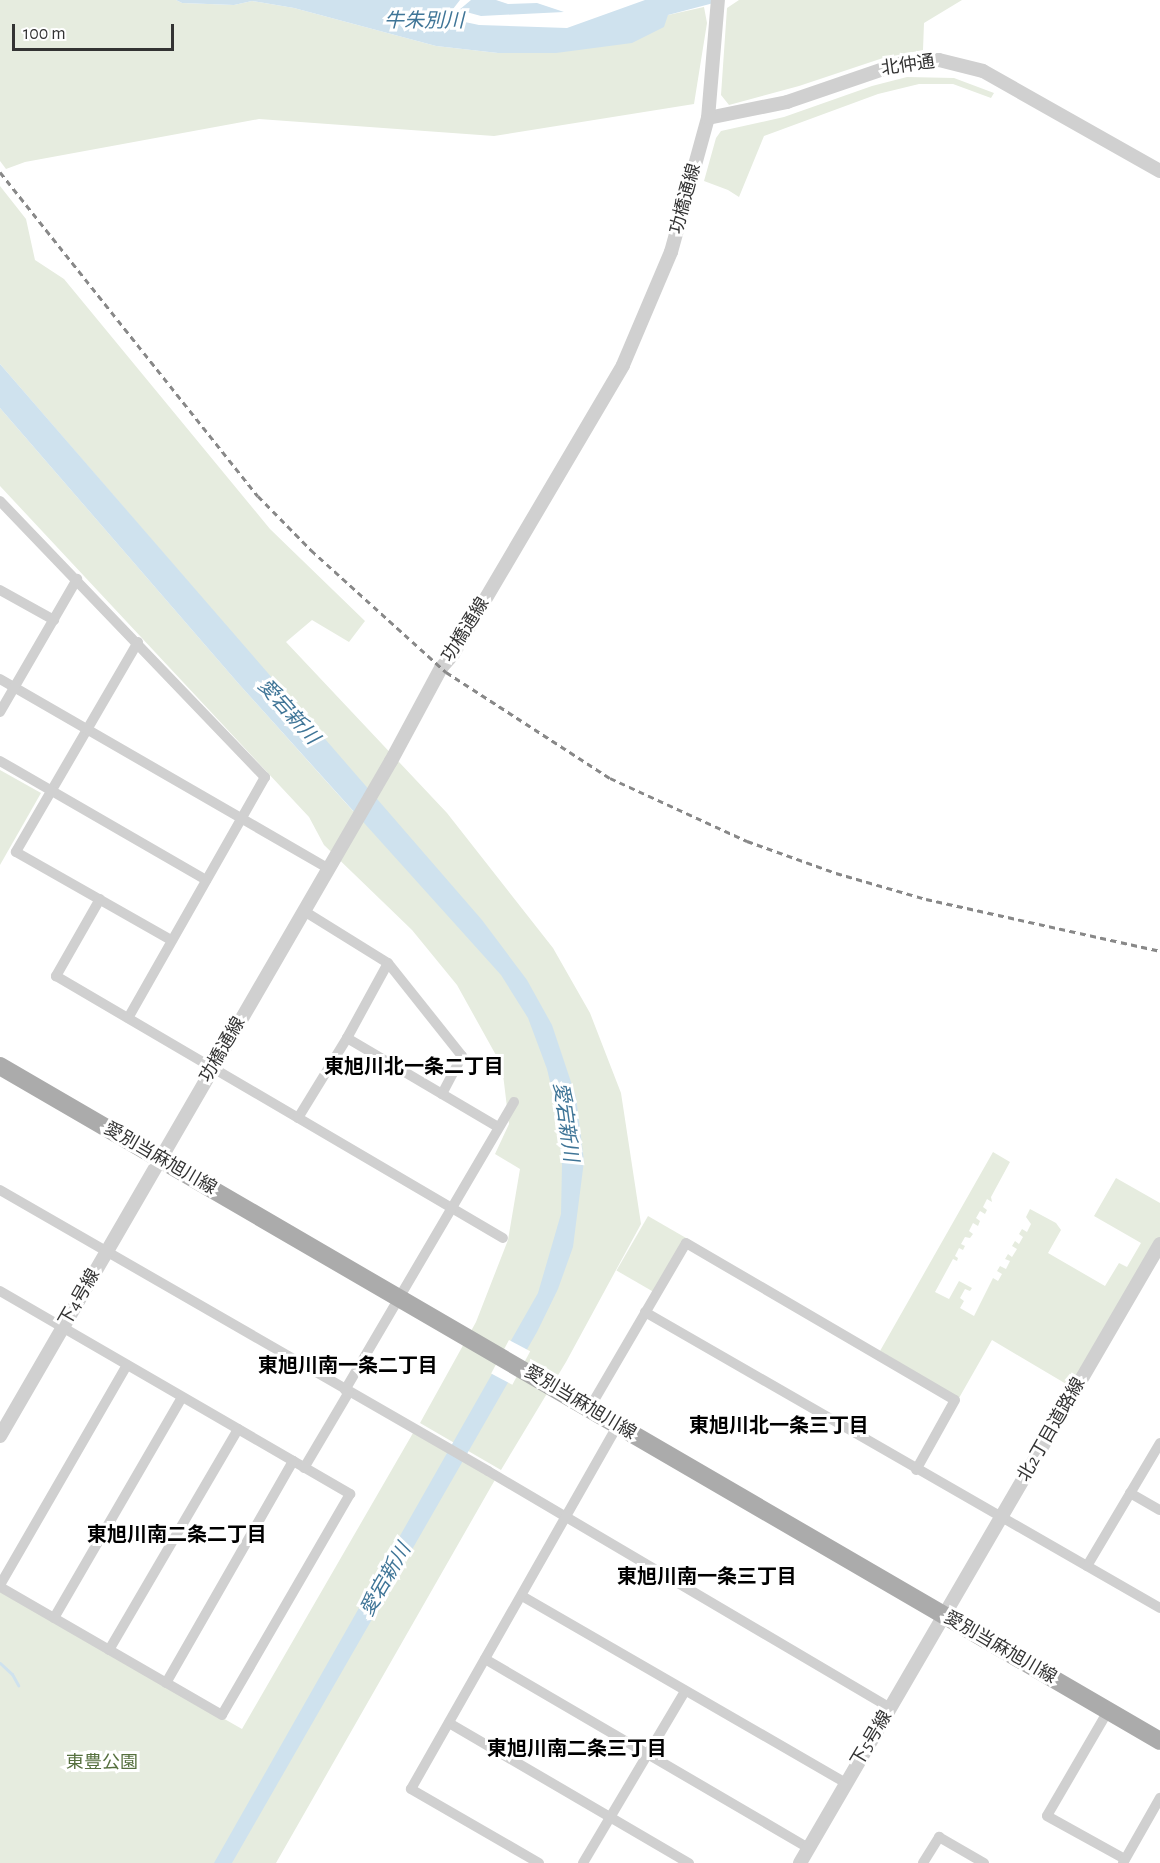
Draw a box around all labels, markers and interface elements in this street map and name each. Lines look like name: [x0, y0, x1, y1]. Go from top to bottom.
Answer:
water label: 牛朱別川: [384, 9, 464, 33]
scale bar: [15, 12, 177, 50]
text: 100 m: [23, 25, 66, 43]
street label: 北仲通: [880, 52, 936, 80]
street label: 功橋通線: [666, 161, 706, 237]
street label: 功橋通線: [438, 594, 494, 666]
water label: 愛宕新川: [252, 674, 324, 750]
street label: 功橋通線: [196, 1013, 250, 1087]
district label: 東旭川北一条二丁目: [324, 1055, 504, 1079]
water label: 愛宕新川: [548, 1081, 582, 1163]
street label: 愛別当麻旭川線: [100, 1118, 220, 1200]
street label: 下4号線: [55, 1265, 105, 1331]
district label: 東旭川南一条二丁目: [258, 1354, 438, 1378]
street label: 愛別当麻旭川線: [520, 1361, 640, 1445]
street label: 北2丁目道路線: [1014, 1374, 1090, 1486]
district label: 東旭川北一条三丁目: [689, 1414, 869, 1438]
district label: 東旭川南二条二丁目: [87, 1523, 267, 1547]
water label: 愛宕新川: [356, 1539, 416, 1621]
district label: 東旭川南一条三丁目: [617, 1565, 797, 1589]
street label: 愛別当麻旭川線: [940, 1607, 1060, 1689]
street label: 下5号線: [847, 1707, 897, 1771]
district label: 東旭川南二条三丁目: [487, 1737, 667, 1761]
park label: 東豊公園: [66, 1752, 138, 1774]

